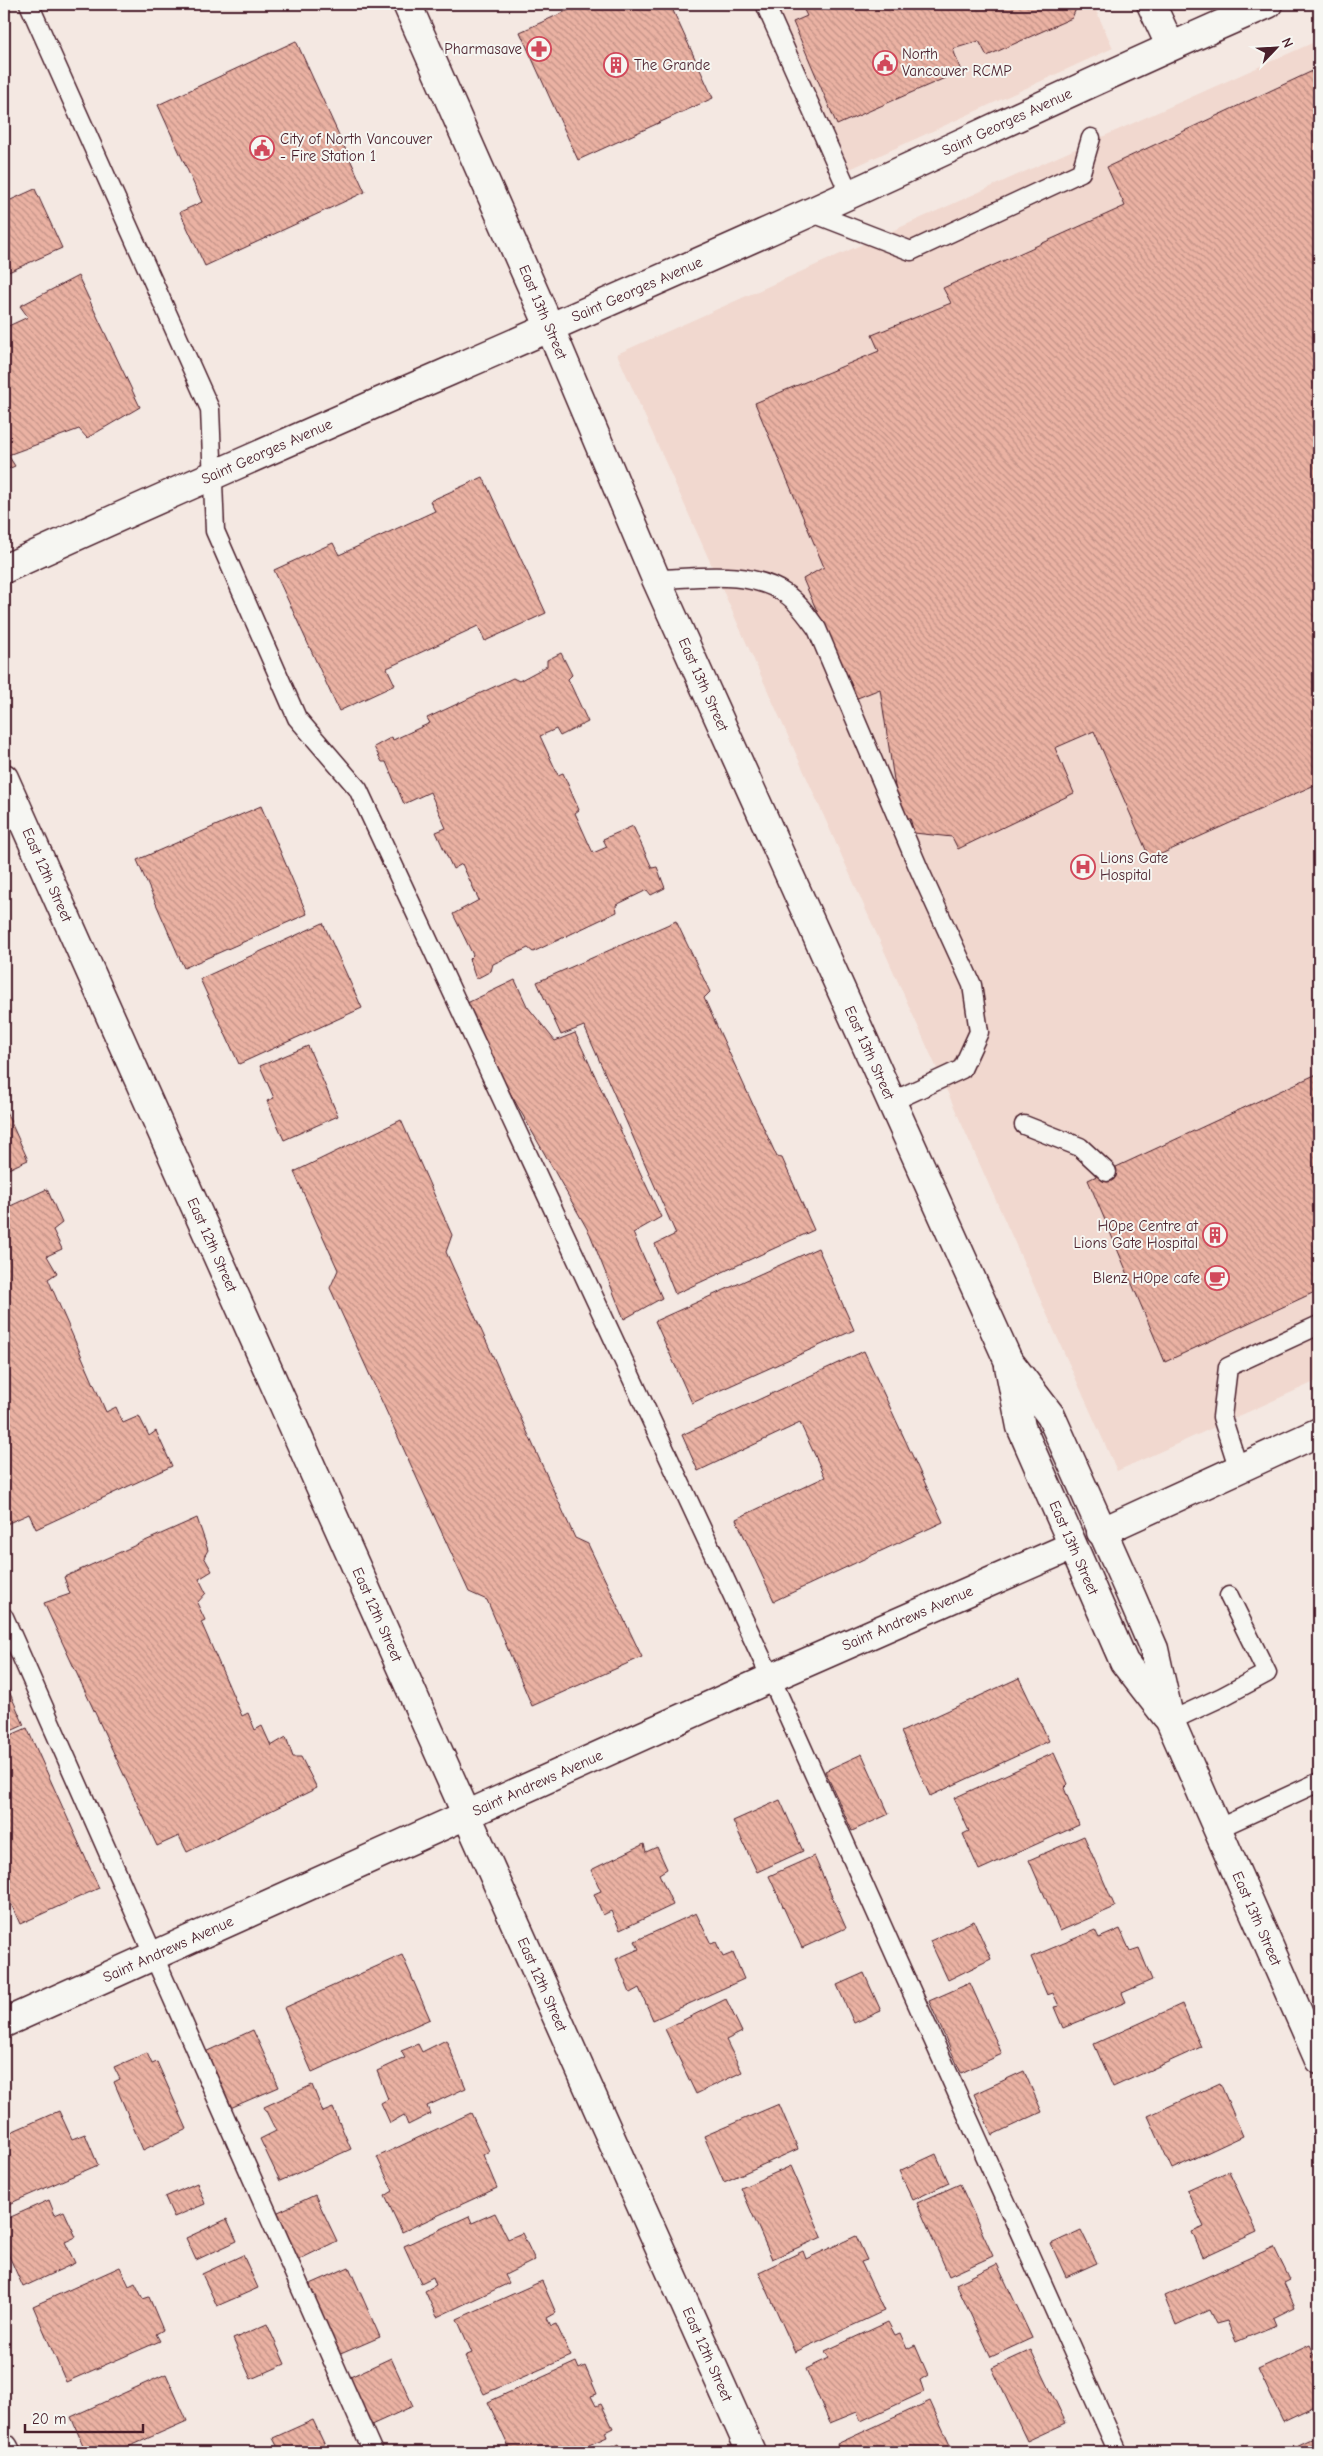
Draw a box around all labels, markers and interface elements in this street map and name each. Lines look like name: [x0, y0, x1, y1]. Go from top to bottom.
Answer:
north arrow: [1250, 22, 1300, 72]
text: N: [1278, 35, 1297, 50]
pharmacy icon: Pharmasave: [526, 36, 552, 62]
place label: Pharmasave: [444, 40, 522, 58]
place label: North Vancouver RCMP: [902, 45, 1012, 80]
public building icon: North Vancouver RCMP: [872, 50, 898, 76]
building icon: The Grande: [603, 52, 629, 78]
place label: The Grande: [634, 56, 711, 74]
street label: Saint Georges Avenue: [939, 84, 1075, 160]
place label: City of North Vancouver - Fire Station 1: [280, 130, 432, 165]
public building icon: City of North Vancouver - Fire Station 1: [249, 135, 275, 161]
street label: Saint Georges Avenue: [569, 252, 706, 326]
street label: East 13th Street: [515, 262, 571, 363]
street label: Saint Georges Avenue: [199, 415, 336, 488]
street label: East 13th Street: [675, 635, 733, 735]
street label: East 12th Street: [18, 825, 76, 925]
place label: Lions Gate Hospital: [1100, 849, 1169, 884]
hospital icon: Lions Gate Hospital: [1070, 854, 1096, 880]
street label: East 13th Street: [841, 1003, 899, 1103]
street label: East 12th Street: [183, 1195, 241, 1295]
place label: HOpe Centre at Lions Gate Hospital: [1074, 1217, 1199, 1252]
building icon: HOpe Centre at Lions Gate Hospital: [1202, 1222, 1228, 1248]
cafe icon: Blenz HOpe cafe: [1204, 1265, 1230, 1291]
place label: Blenz HOpe cafe: [1093, 1269, 1200, 1287]
street label: East 13th Street: [1045, 1498, 1103, 1598]
street label: East 12th Street: [348, 1565, 406, 1665]
street label: Saint Andrews Avenue: [839, 1581, 976, 1655]
street label: Saint Andrews Avenue: [469, 1746, 606, 1820]
street label: East 13th Street: [1228, 1869, 1286, 1969]
street label: Saint Andrews Avenue: [100, 1912, 237, 1986]
street label: East 12th Street: [513, 1935, 571, 2035]
street label: East 12th Street: [679, 2304, 736, 2405]
scale bar: [25, 2401, 142, 2433]
text: 20 m: [32, 2410, 66, 2428]

